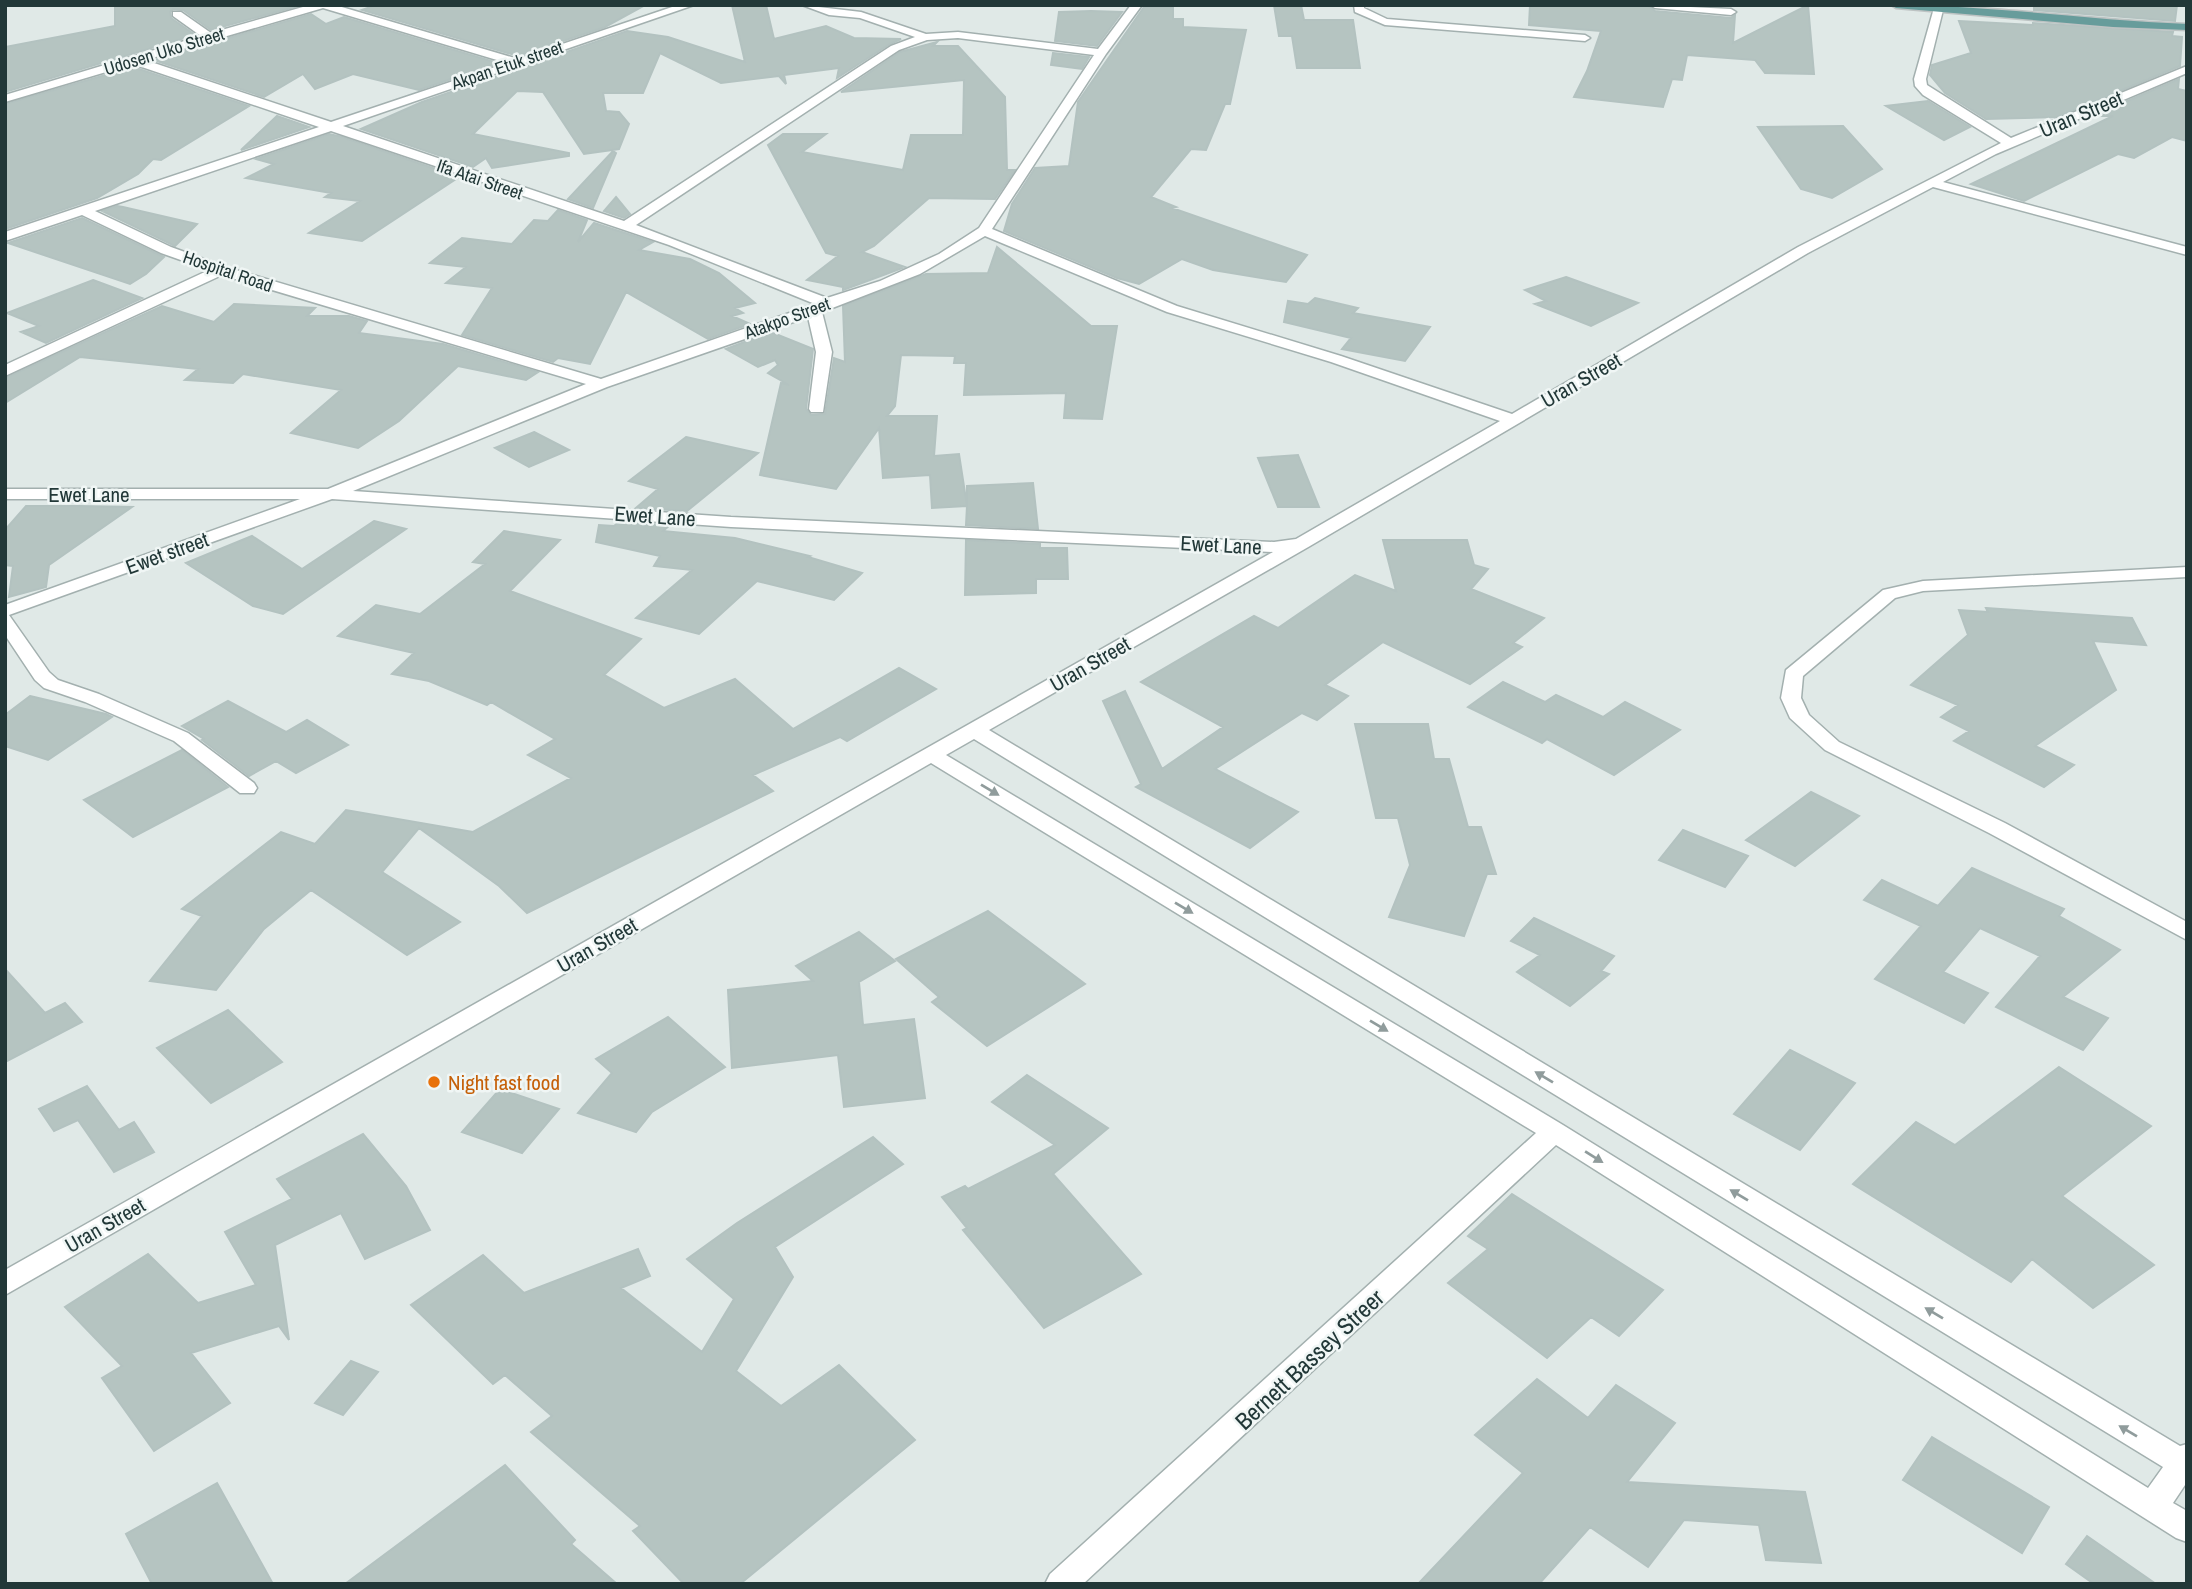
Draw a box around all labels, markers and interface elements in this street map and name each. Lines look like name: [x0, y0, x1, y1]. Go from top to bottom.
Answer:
street label: Udosen Uko Street: [101, 21, 227, 81]
street label: Akpan Etuk street: [447, 34, 566, 96]
street label: Uran Street: [2035, 83, 2127, 145]
street label: Ifa Atai Street: [434, 153, 526, 205]
street label: Hospital Road: [180, 244, 276, 298]
street label: Atakpo Street: [740, 291, 833, 345]
street label: Uran Street: [1536, 345, 1627, 415]
street label: Ewet Lane: [48, 480, 130, 509]
street label: Ewet Lane: [613, 499, 697, 533]
street label: Ewet street: [122, 525, 213, 581]
street label: Ewet Lane: [1180, 528, 1262, 562]
street label: Uran Street: [1045, 629, 1136, 699]
one-way arrow: [980, 784, 999, 796]
one-way arrow: [1175, 902, 1194, 914]
street label: Uran Street: [552, 910, 643, 980]
one-way arrow: [1370, 1019, 1389, 1032]
place label: Night fast food: [448, 1068, 560, 1097]
one-way arrow: [1535, 1071, 1554, 1084]
marker: Night fast food: [426, 1074, 442, 1090]
one-way arrow: [1585, 1150, 1604, 1163]
one-way arrow: [1730, 1189, 1749, 1202]
street label: Uran Street: [60, 1190, 151, 1260]
street label: Bernett Bassey Streer: [1228, 1281, 1391, 1436]
one-way arrow: [1924, 1307, 1943, 1319]
one-way arrow: [2119, 1424, 2138, 1437]

